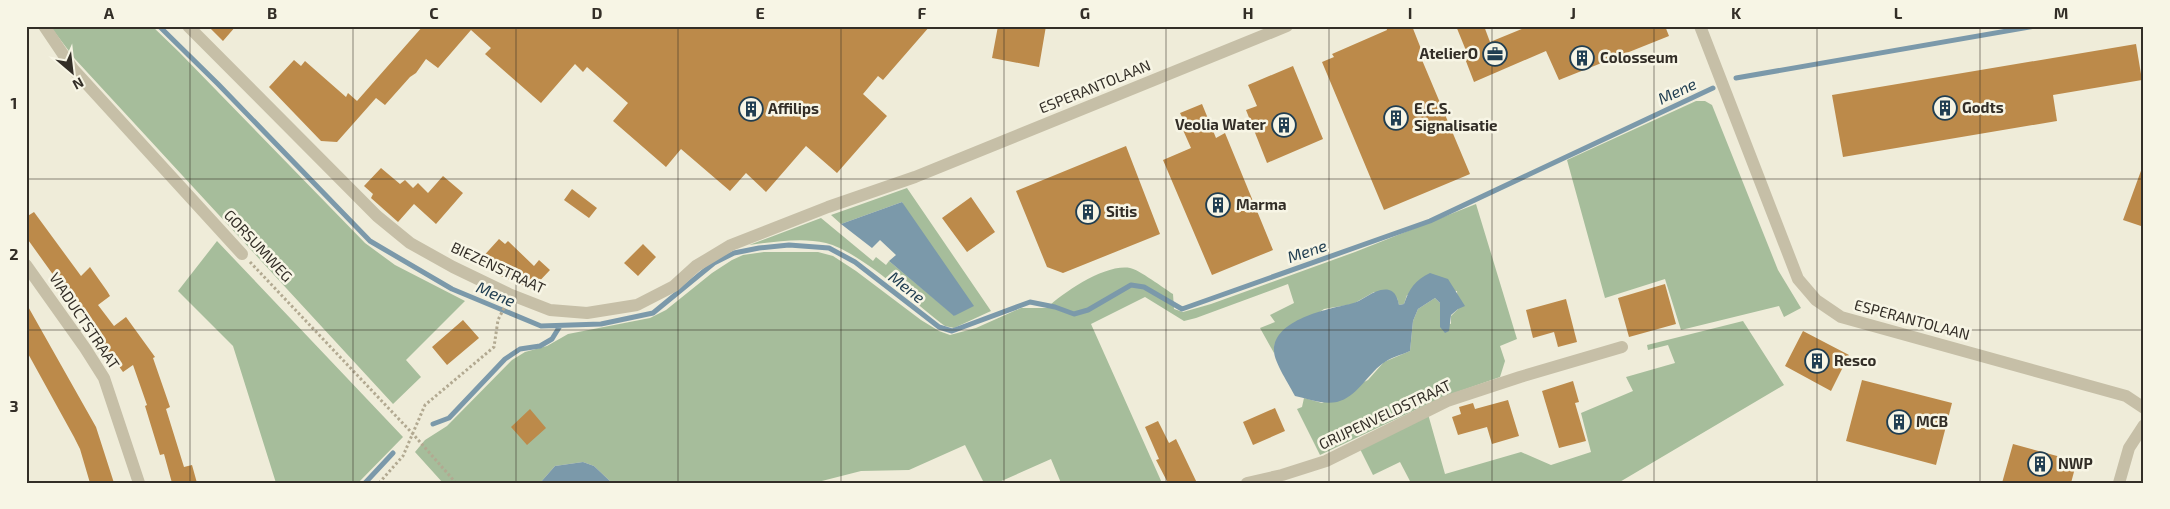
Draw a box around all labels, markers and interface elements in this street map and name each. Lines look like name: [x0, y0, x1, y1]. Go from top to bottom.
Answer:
text: A: [104, 3, 115, 22]
text: B: [267, 3, 277, 22]
text: C: [429, 3, 439, 22]
text: D: [592, 3, 603, 22]
text: E: [755, 3, 765, 22]
text: F: [918, 3, 927, 22]
text: G: [1080, 3, 1090, 22]
text: H: [1242, 3, 1254, 22]
text: I: [1408, 3, 1412, 22]
text: J: [1570, 3, 1576, 22]
text: K: [1731, 3, 1742, 22]
text: L: [1894, 3, 1903, 22]
text: M: [2054, 3, 2068, 22]
office icon: AtelierO: [1482, 41, 1508, 67]
place label: AtelierO: [1420, 44, 1478, 62]
building icon: Colosseum: [1569, 45, 1595, 71]
north arrow: [48, 48, 98, 98]
place label: Colosseum: [1600, 48, 1678, 66]
street label: ESPERANTOLAAN: [1036, 55, 1153, 117]
water label: Mene: [1654, 73, 1700, 108]
text: N: [70, 74, 87, 94]
text: 1: [11, 93, 17, 112]
building icon: Godts: [1932, 95, 1958, 121]
building icon: Affilips: [738, 96, 764, 122]
place label: Godts: [1962, 98, 2004, 116]
place label: Affilips: [768, 99, 819, 117]
place label: E.C.S. Signalisatie: [1414, 99, 1498, 134]
building icon: E.C.S. Signalisatie: [1383, 105, 1409, 131]
building icon: Veolia Water: [1271, 112, 1297, 138]
place label: Veolia Water: [1175, 115, 1267, 133]
building icon: Marma: [1205, 192, 1231, 218]
place label: Marma: [1236, 195, 1286, 213]
building icon: Sitis: [1075, 199, 1101, 225]
place label: Sitis: [1106, 202, 1137, 220]
street label: GORSUMWEG: [221, 205, 297, 285]
water label: Mene: [1285, 235, 1329, 266]
street label: BIEZENSTRAAT: [448, 237, 549, 297]
text: 2: [9, 244, 19, 263]
water label: Mene: [886, 267, 929, 307]
street label: VIADUCTSTRAAT: [46, 269, 124, 372]
water label: Mene: [474, 277, 519, 310]
street label: ESPERANTOLAAN: [1853, 295, 1972, 343]
building icon: Resco: [1804, 348, 1830, 374]
place label: Resco: [1834, 351, 1877, 369]
street label: GRIJPENVELDSTRAAT: [1316, 375, 1454, 453]
text: 3: [9, 396, 19, 415]
building icon: MCB: [1886, 409, 1912, 435]
place label: MCB: [1916, 412, 1948, 430]
building icon: NWP: [2027, 451, 2053, 477]
place label: NWP: [2058, 454, 2093, 472]

